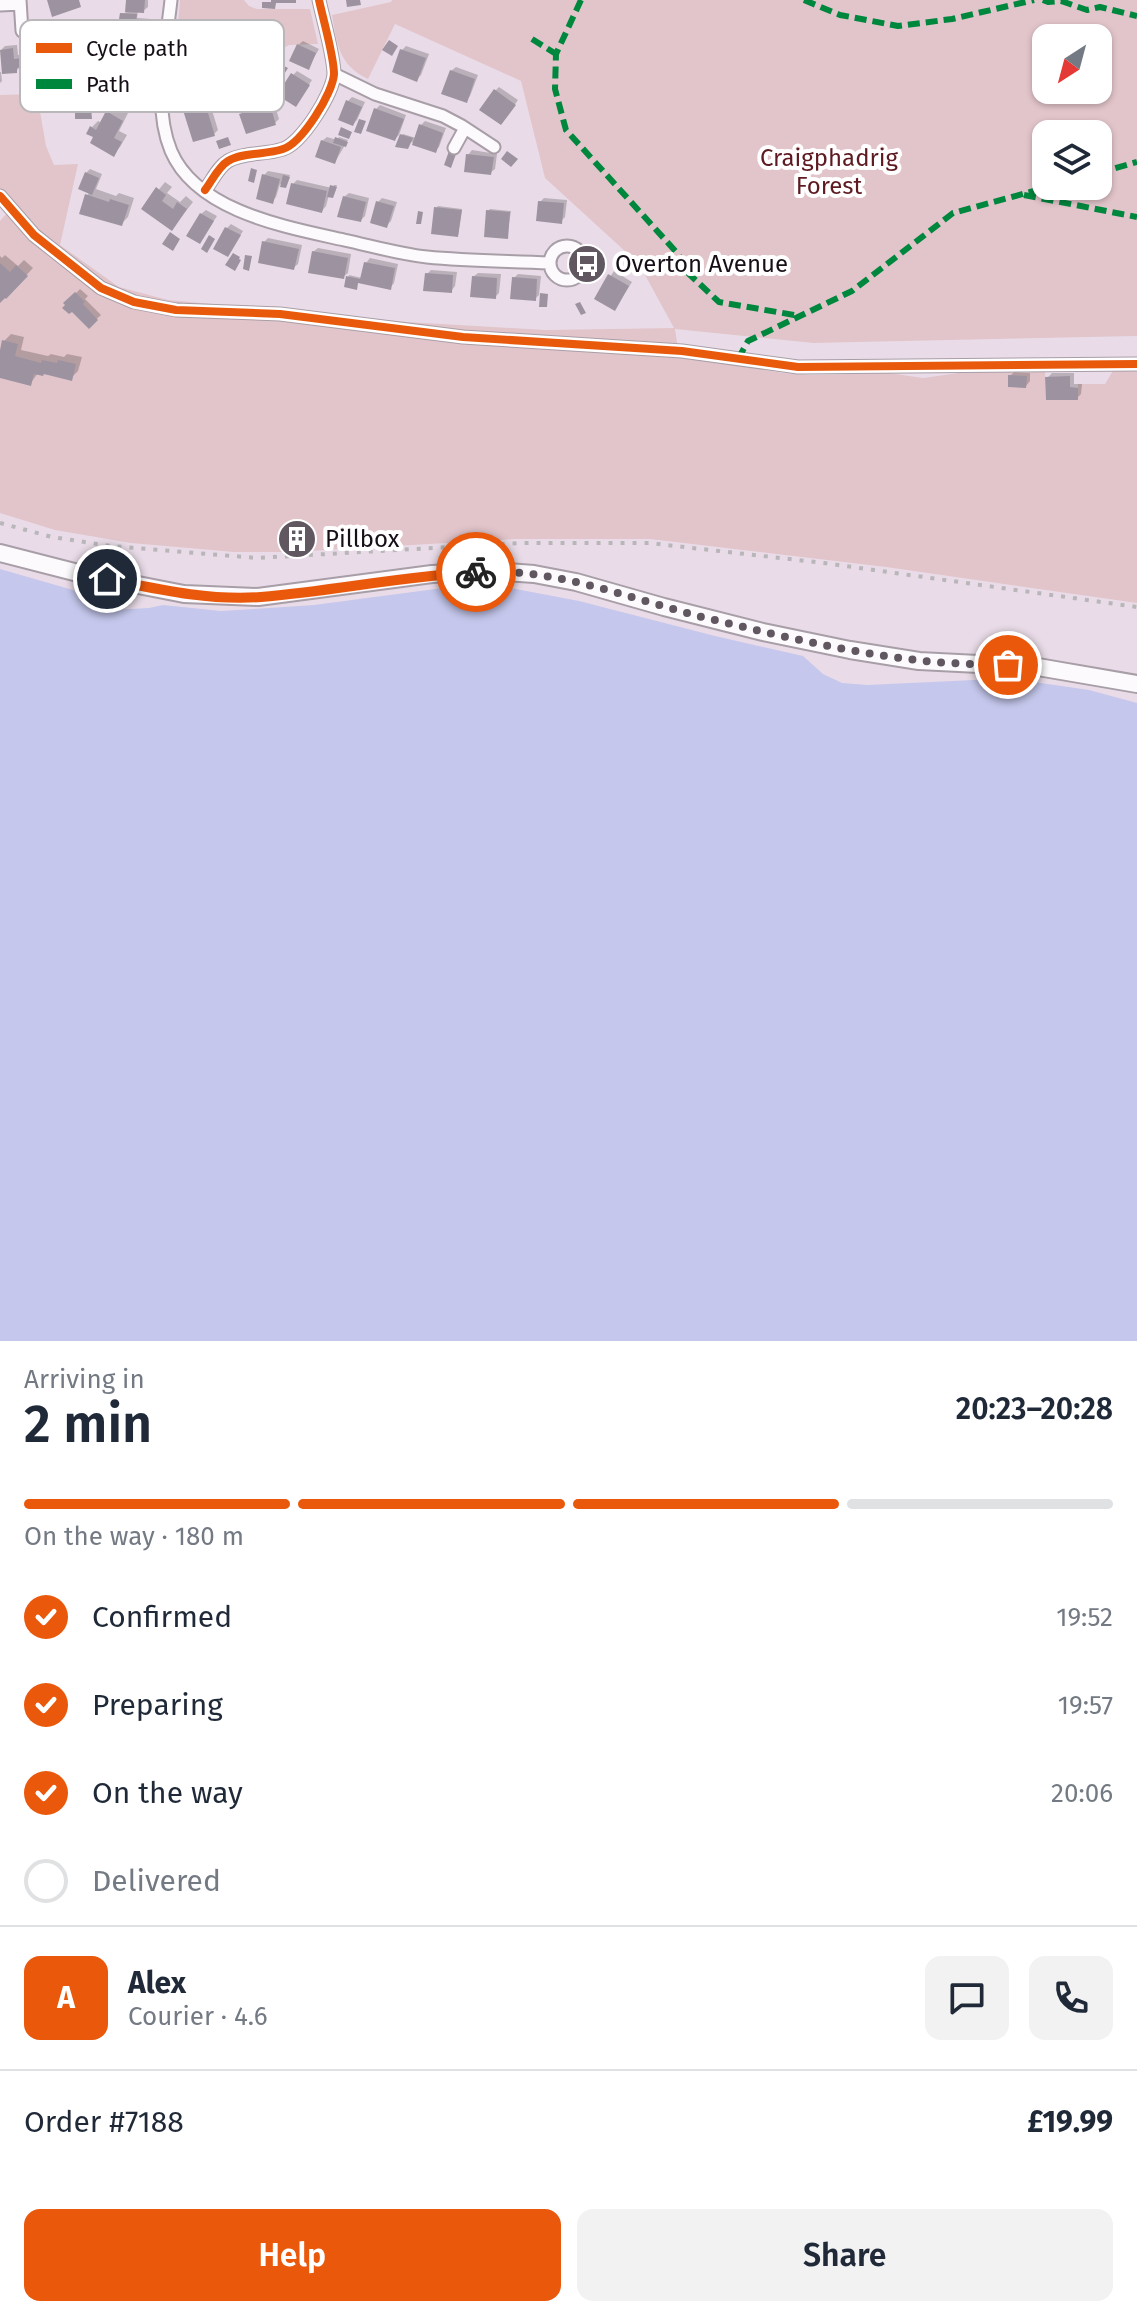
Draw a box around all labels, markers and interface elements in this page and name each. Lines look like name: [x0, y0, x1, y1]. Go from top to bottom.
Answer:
legend: [20, 20, 284, 112]
north arrow: [1032, 24, 1112, 104]
map controls: [1032, 24, 1112, 200]
text: Cycle path: [86, 35, 188, 62]
text: Path: [86, 71, 130, 98]
button: layers: [1032, 120, 1112, 200]
park label: Craigphadrig Forest: [760, 144, 899, 200]
bus stop icon: Overton Avenue: [566, 243, 608, 285]
place label: Overton Avenue: [615, 250, 788, 278]
building icon: Pillbox: [276, 518, 318, 560]
place label: Pillbox: [325, 525, 400, 553]
courier: [436, 532, 516, 612]
pin: [73, 545, 141, 613]
icon: bike: [454, 550, 498, 594]
icon: home: [85, 557, 129, 601]
pin: [974, 631, 1042, 699]
icon: bag: [986, 643, 1030, 687]
text: Arriving in: [24, 1364, 145, 1395]
text: 20:23–20:28: [956, 1391, 1113, 1427]
text: 2 min: [24, 1393, 152, 1456]
text: On the way · 180 m: [24, 1521, 244, 1552]
icon: check: [24, 1595, 68, 1639]
text: Confirmed: [92, 1599, 232, 1635]
text: 19:52: [1056, 1602, 1113, 1633]
icon: check: [24, 1683, 68, 1727]
text: Preparing: [92, 1687, 223, 1723]
text: 19:57: [1058, 1690, 1113, 1721]
icon: check: [24, 1771, 68, 1815]
text: On the way: [92, 1775, 243, 1811]
text: 20:06: [1051, 1778, 1113, 1809]
text: Delivered: [92, 1863, 221, 1899]
button: chat: [925, 1956, 1009, 2040]
button: phone: [1029, 1956, 1113, 2040]
text: Alex: [128, 1965, 186, 2001]
text: A: [57, 1980, 75, 2016]
text: Courier · 4.6: [128, 2001, 268, 2032]
text: Order #7188: [24, 2104, 184, 2140]
text: £19.99: [1027, 2104, 1113, 2140]
button: Help: [24, 2209, 561, 2301]
button: Share: [577, 2209, 1113, 2301]

